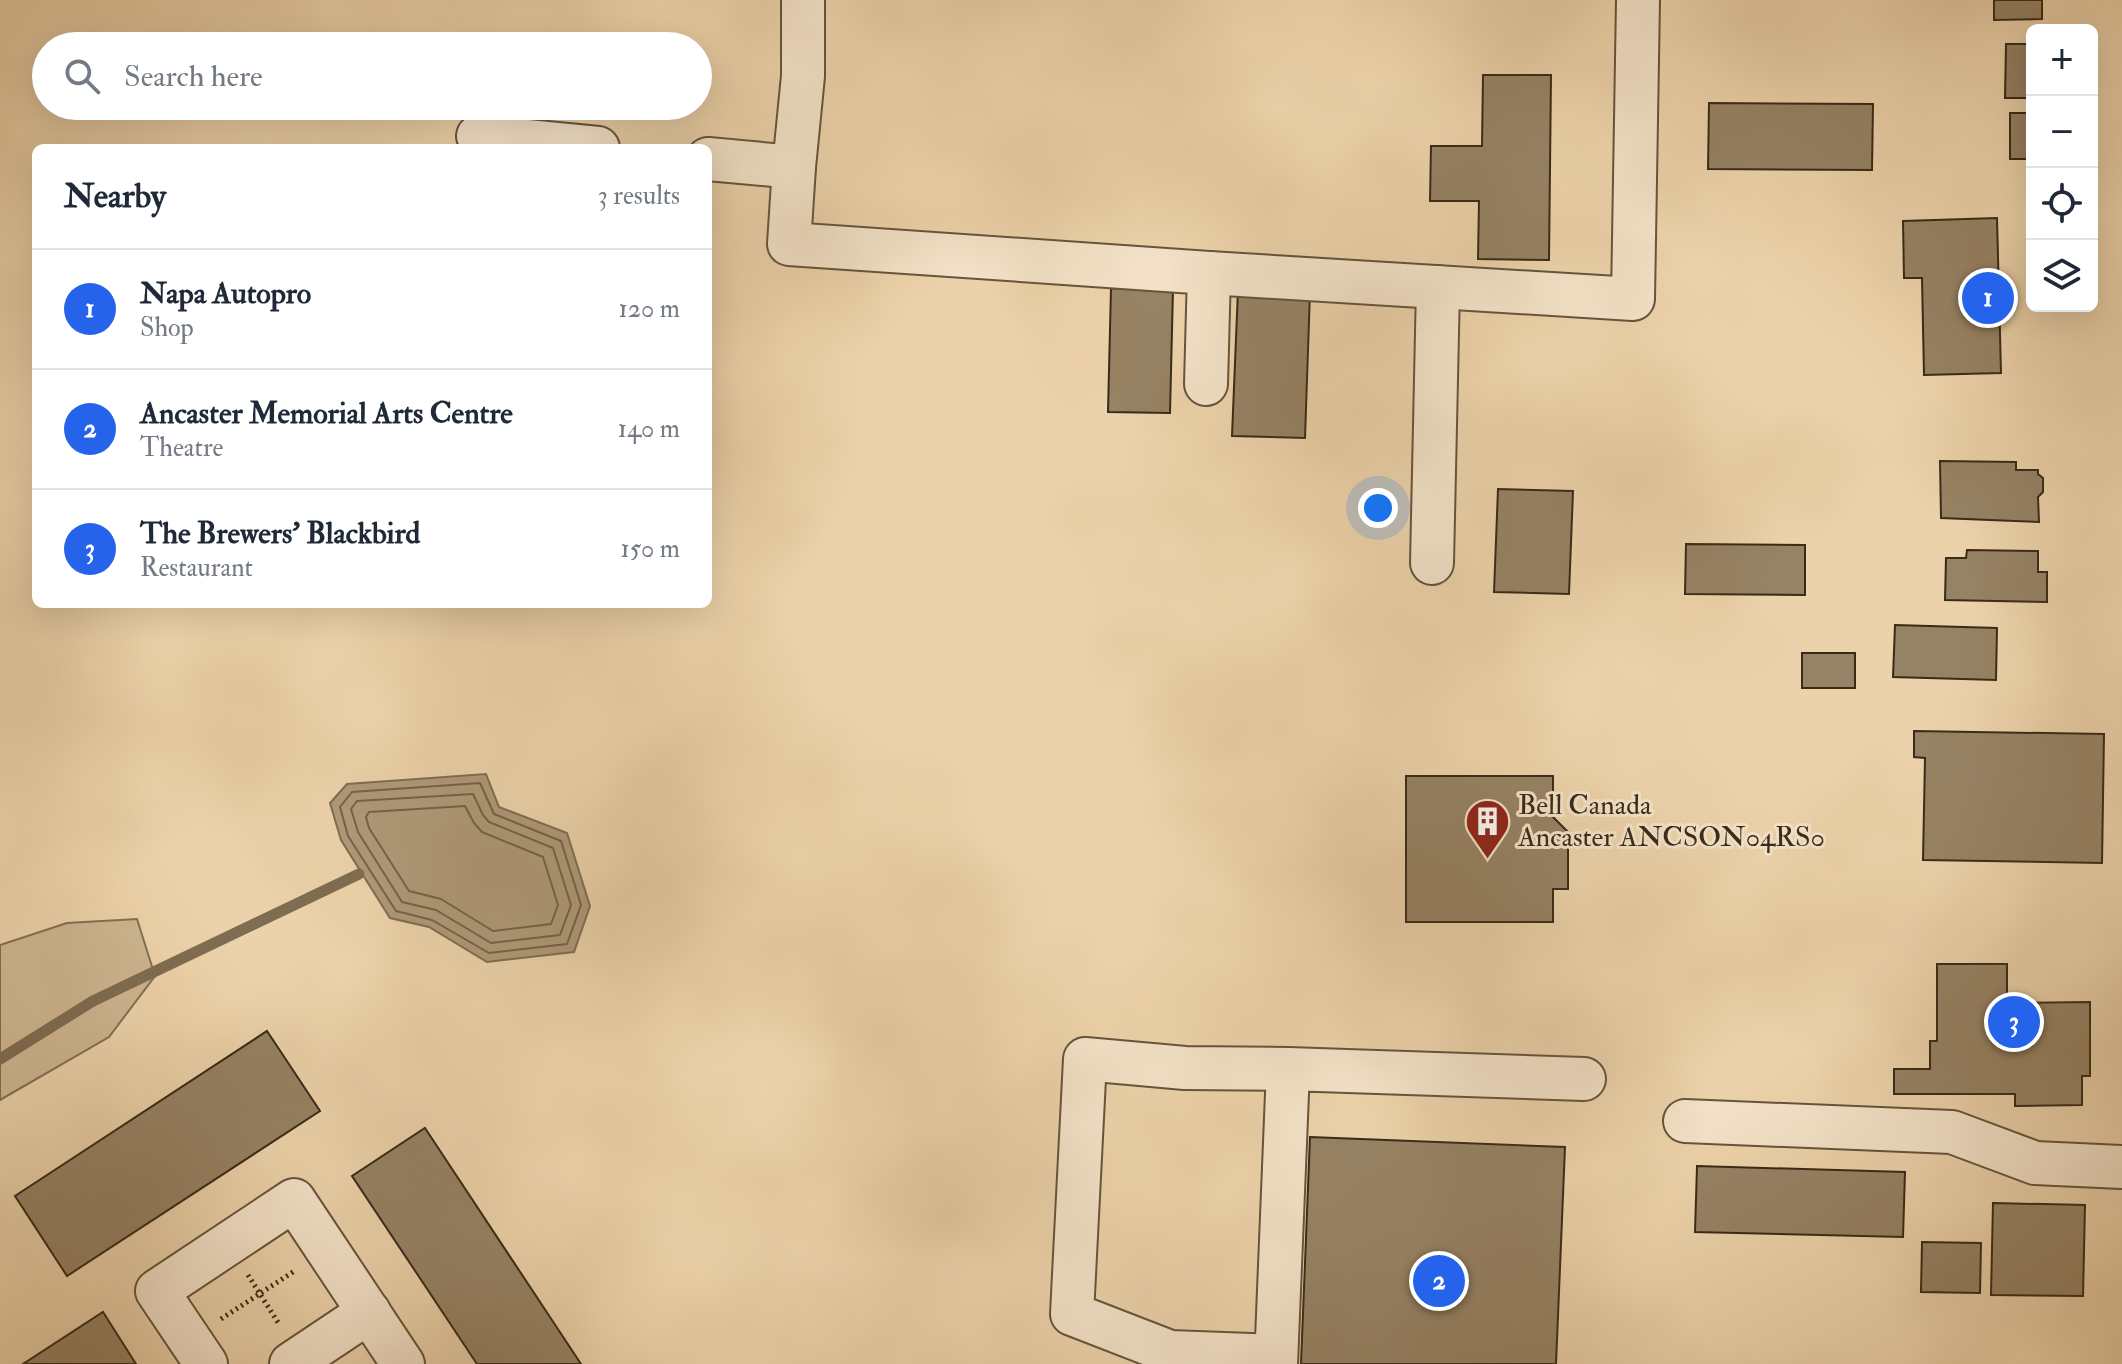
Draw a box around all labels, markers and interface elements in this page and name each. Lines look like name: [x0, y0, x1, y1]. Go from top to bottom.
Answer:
map controls: [2026, 24, 2098, 312]
button: +: [2026, 24, 2098, 96]
search box: [32, 32, 712, 120]
icon: search: [60, 54, 104, 98]
text: Search here: [124, 58, 263, 95]
button: −: [2026, 96, 2098, 168]
button: locate: [2026, 168, 2098, 240]
text: Nearby: [64, 175, 166, 218]
text: 3 results: [598, 180, 680, 212]
button: layers: [2026, 240, 2098, 312]
pin: 1: [1962, 268, 2014, 328]
text: Napa Autopro: [140, 275, 311, 312]
text: 1: [85, 293, 95, 325]
text: 120 m: [619, 293, 680, 325]
text: Shop: [140, 312, 194, 344]
text: Ancaster Memorial Arts Centre: [140, 395, 513, 432]
text: 2: [83, 413, 97, 445]
text: 140 m: [618, 413, 680, 445]
text: Theatre: [140, 432, 223, 464]
your location: [1358, 488, 1398, 528]
text: The Brewers' Blackbird: [140, 515, 420, 552]
text: 3: [85, 533, 95, 565]
text: 150 m: [621, 533, 680, 565]
text: Restaurant: [140, 552, 253, 584]
place label: Bell Canada Ancaster ANCSON04RS0: [1517, 788, 1825, 855]
building icon: Bell Canada Ancaster ANCSON04RS0: [1463, 797, 1511, 860]
pin: 3: [1988, 992, 2040, 1052]
pin: 2: [1413, 1251, 1465, 1311]

